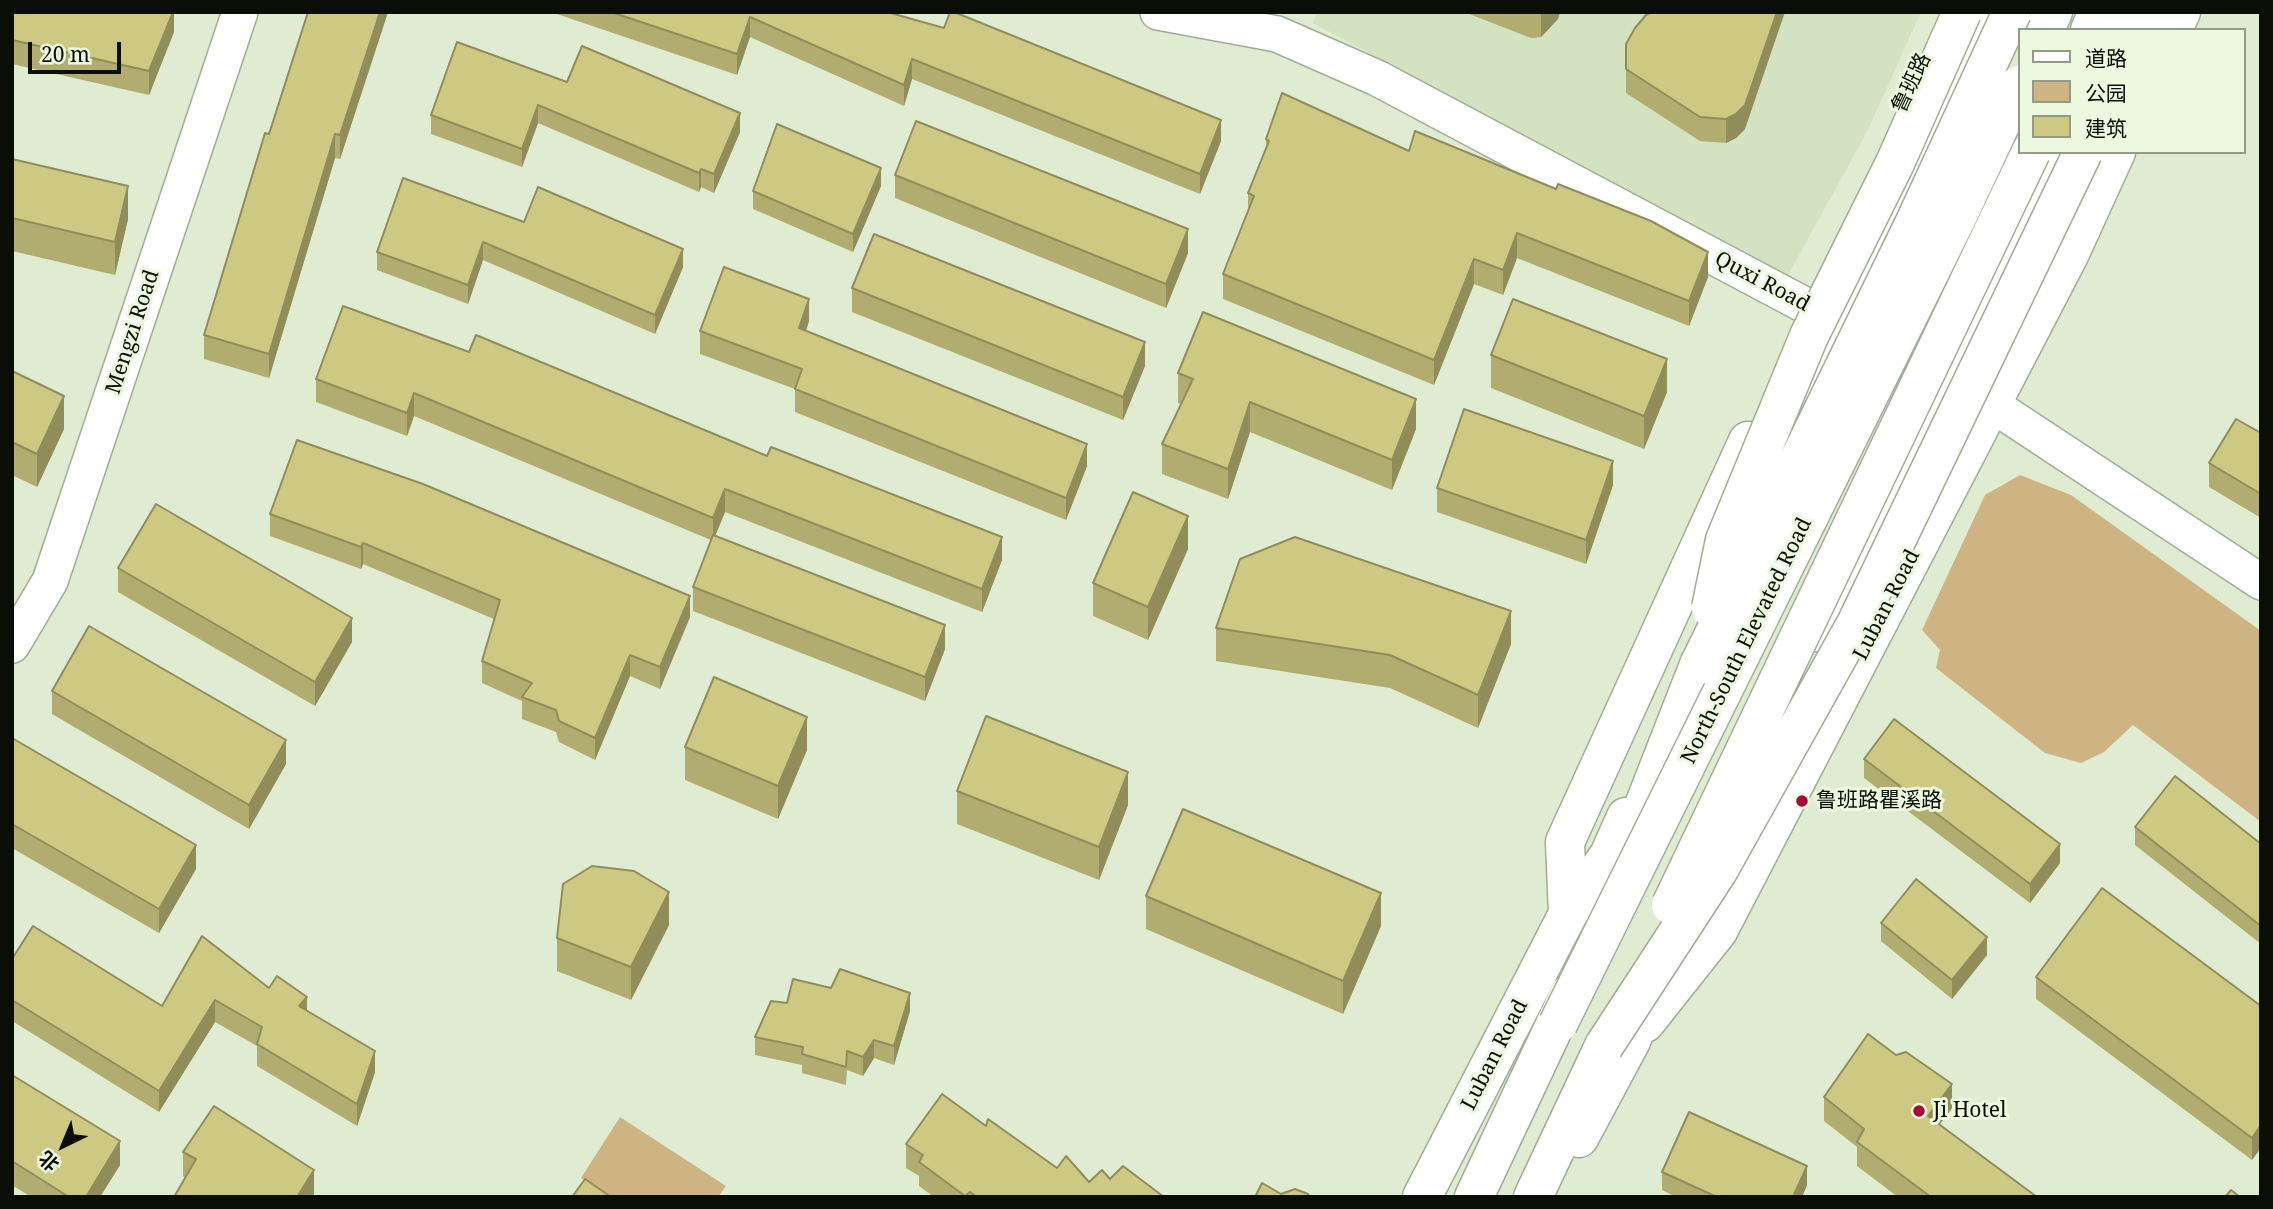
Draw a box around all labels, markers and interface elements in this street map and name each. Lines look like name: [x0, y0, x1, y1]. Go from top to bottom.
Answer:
scale bar: [32, 28, 124, 72]
legend: [2018, 28, 2245, 154]
text: 20 m: [41, 40, 90, 68]
text: 道路: [2085, 44, 2127, 72]
street label: 鲁班路: [1887, 49, 1937, 117]
text: 公园: [2085, 79, 2127, 107]
text: 建筑: [2085, 114, 2127, 142]
street label: Quxi Road: [1710, 246, 1814, 318]
street label: Mengzi Road: [101, 267, 165, 397]
street label: North-South Elevated Road: [1676, 514, 1818, 768]
street label: Luban Road: [1848, 545, 1926, 665]
place label: 鲁班路瞿溪路: [1816, 788, 1942, 814]
marker: 鲁班路瞿溪路: [1794, 793, 1810, 809]
street label: Luban Road: [1456, 995, 1534, 1115]
place label: Ji Hotel: [1933, 1098, 2007, 1124]
marker: Ji Hotel: [1911, 1103, 1927, 1119]
north arrow: [28, 1111, 98, 1181]
text: 北: [33, 1145, 65, 1177]

